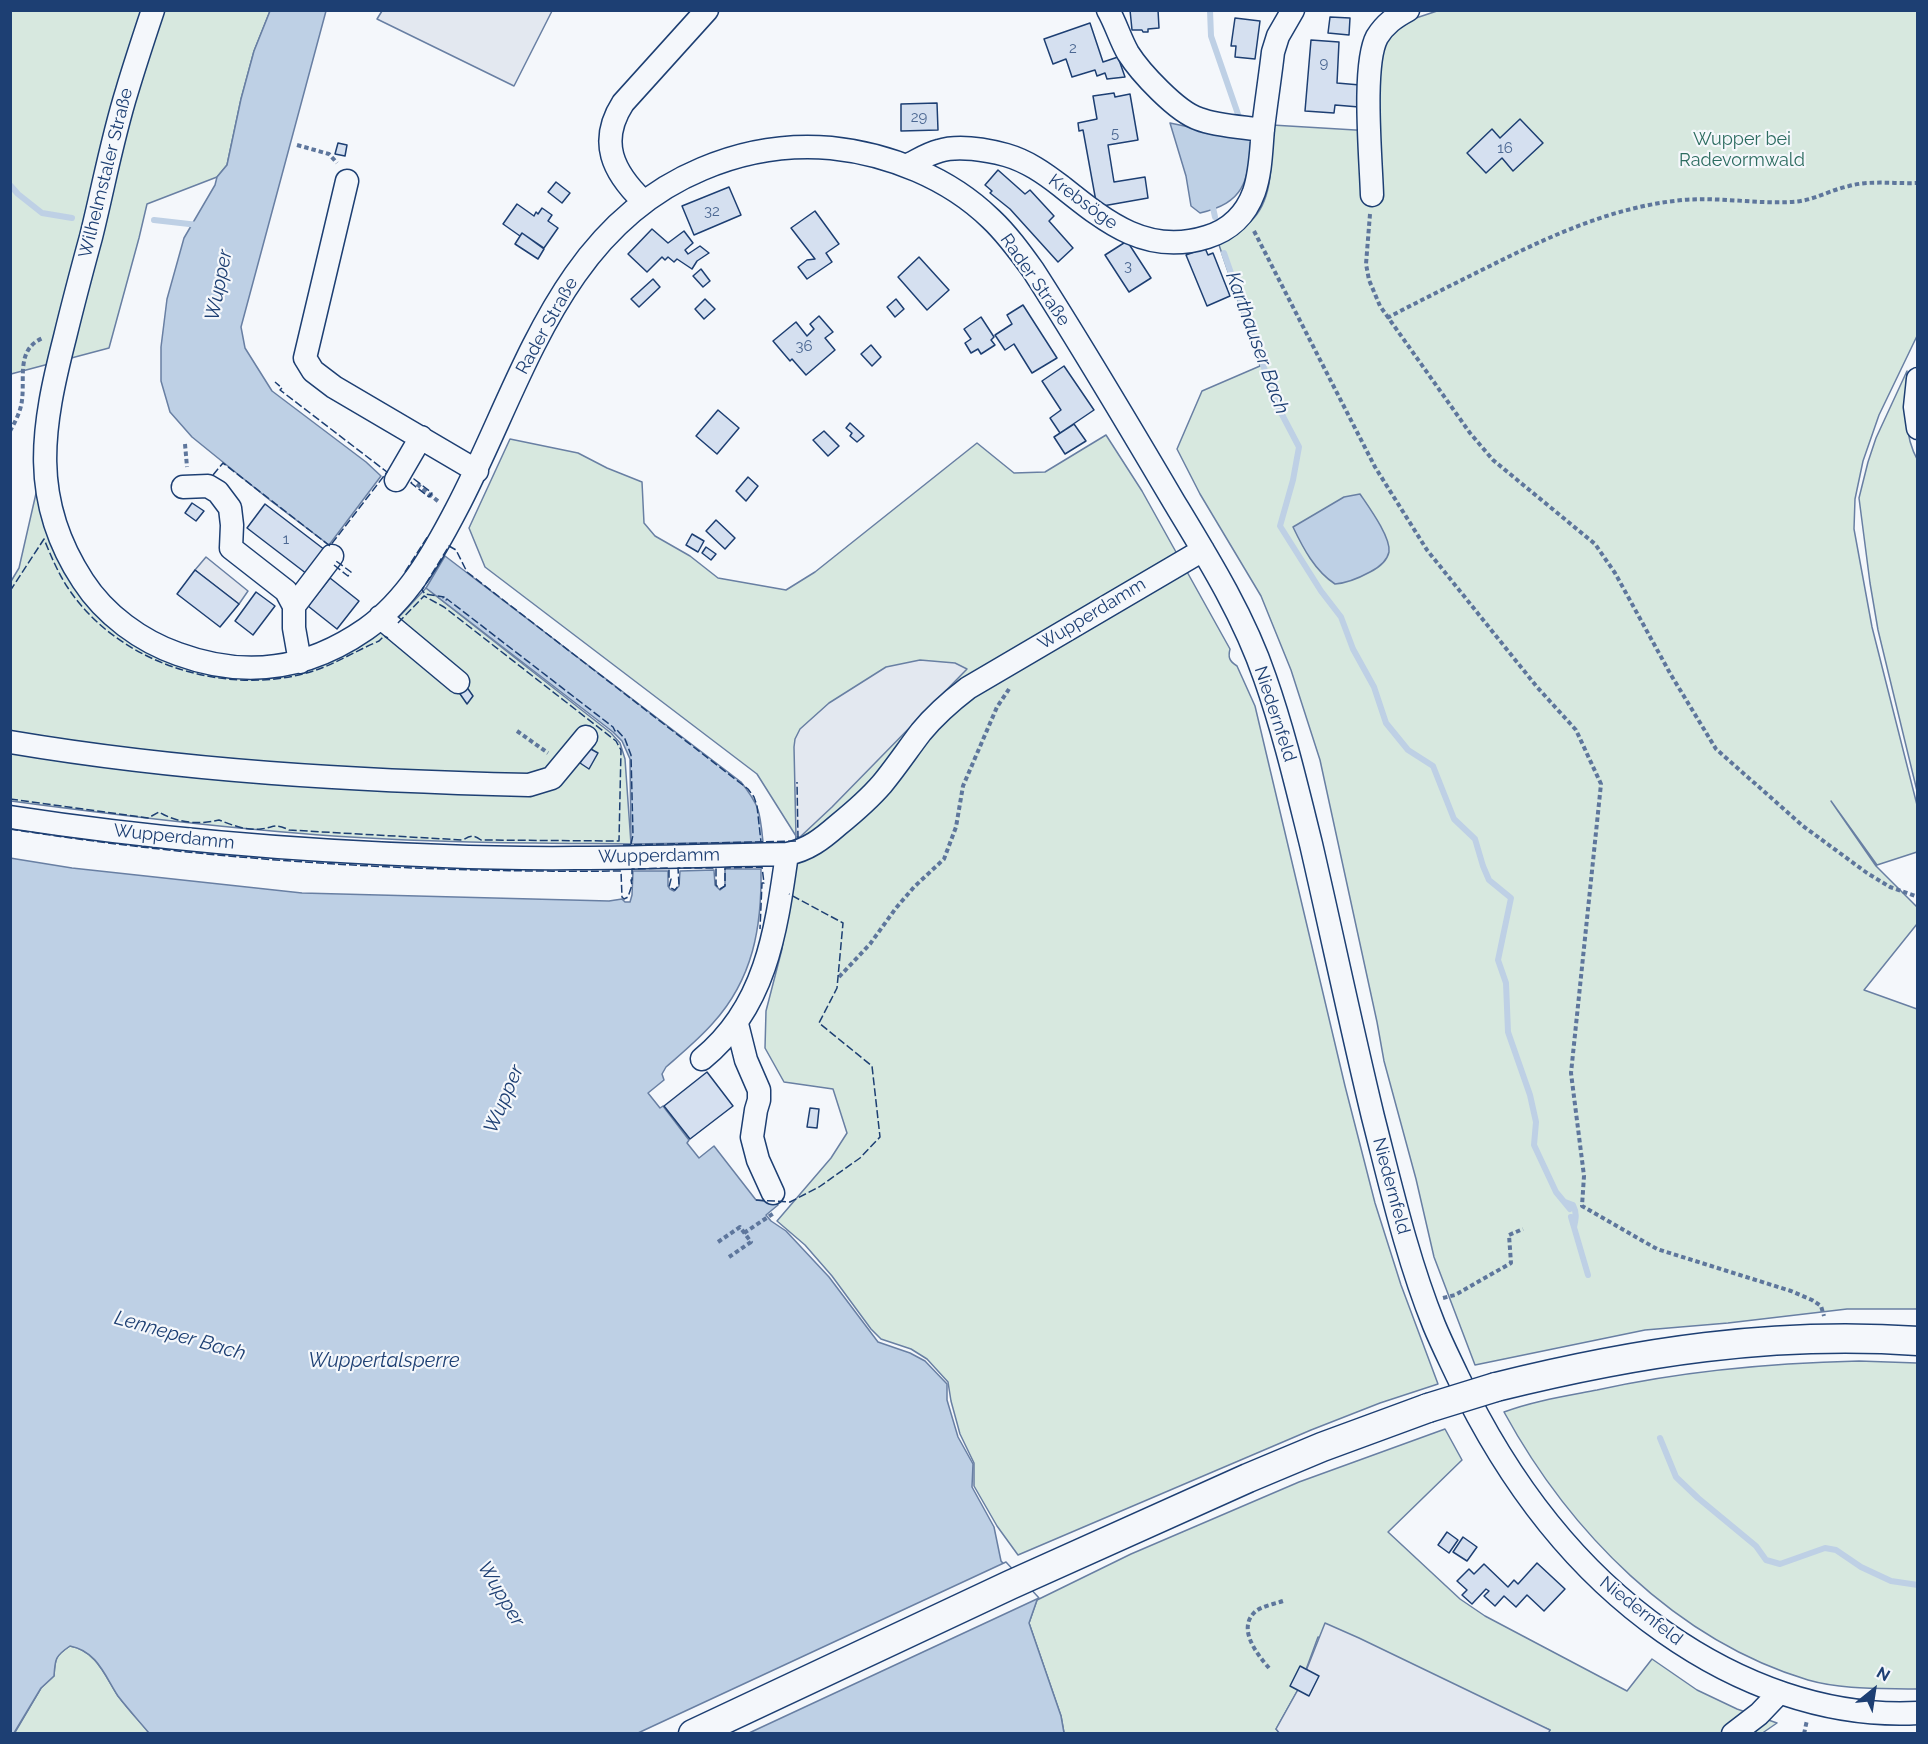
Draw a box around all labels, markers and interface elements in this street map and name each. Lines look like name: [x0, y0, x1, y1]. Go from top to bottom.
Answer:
house number: 2: [1069, 39, 1077, 57]
house number: 9: [1320, 54, 1328, 72]
street label: Wilhelmstaler Straße: [74, 86, 138, 260]
house number: 29: [911, 108, 927, 126]
house number: 5: [1111, 124, 1119, 142]
park label: Wupper bei Radevormwald: [1679, 129, 1805, 172]
house number: 16: [1497, 139, 1513, 157]
street label: Krebsöge: [1044, 170, 1122, 234]
house number: 32: [704, 202, 720, 220]
street label: Rader Straße: [995, 230, 1075, 330]
water label: Wupper: [200, 247, 238, 323]
house number: 3: [1124, 257, 1132, 275]
water label: Karthauser Bach: [1220, 269, 1294, 417]
street label: Rader Straße: [512, 274, 582, 378]
house number: 36: [795, 337, 813, 355]
house number: 1: [283, 530, 289, 548]
street label: Wupperdamm: [1034, 573, 1150, 655]
street label: Niedernfeld: [1249, 664, 1301, 764]
street label: Wupperdamm: [112, 820, 236, 854]
street label: Wupperdamm: [598, 844, 720, 868]
water label: Wupper: [479, 1061, 529, 1137]
street label: Niedernfeld: [1368, 1135, 1414, 1237]
water label: Lenneper Bach: [112, 1306, 248, 1366]
water label: Wuppertalsperre: [308, 1349, 460, 1373]
water label: Wupper: [472, 1557, 530, 1631]
street label: Niedernfeld: [1595, 1572, 1687, 1650]
north arrow: [1844, 1660, 1904, 1720]
text: N: [1873, 1663, 1893, 1685]

